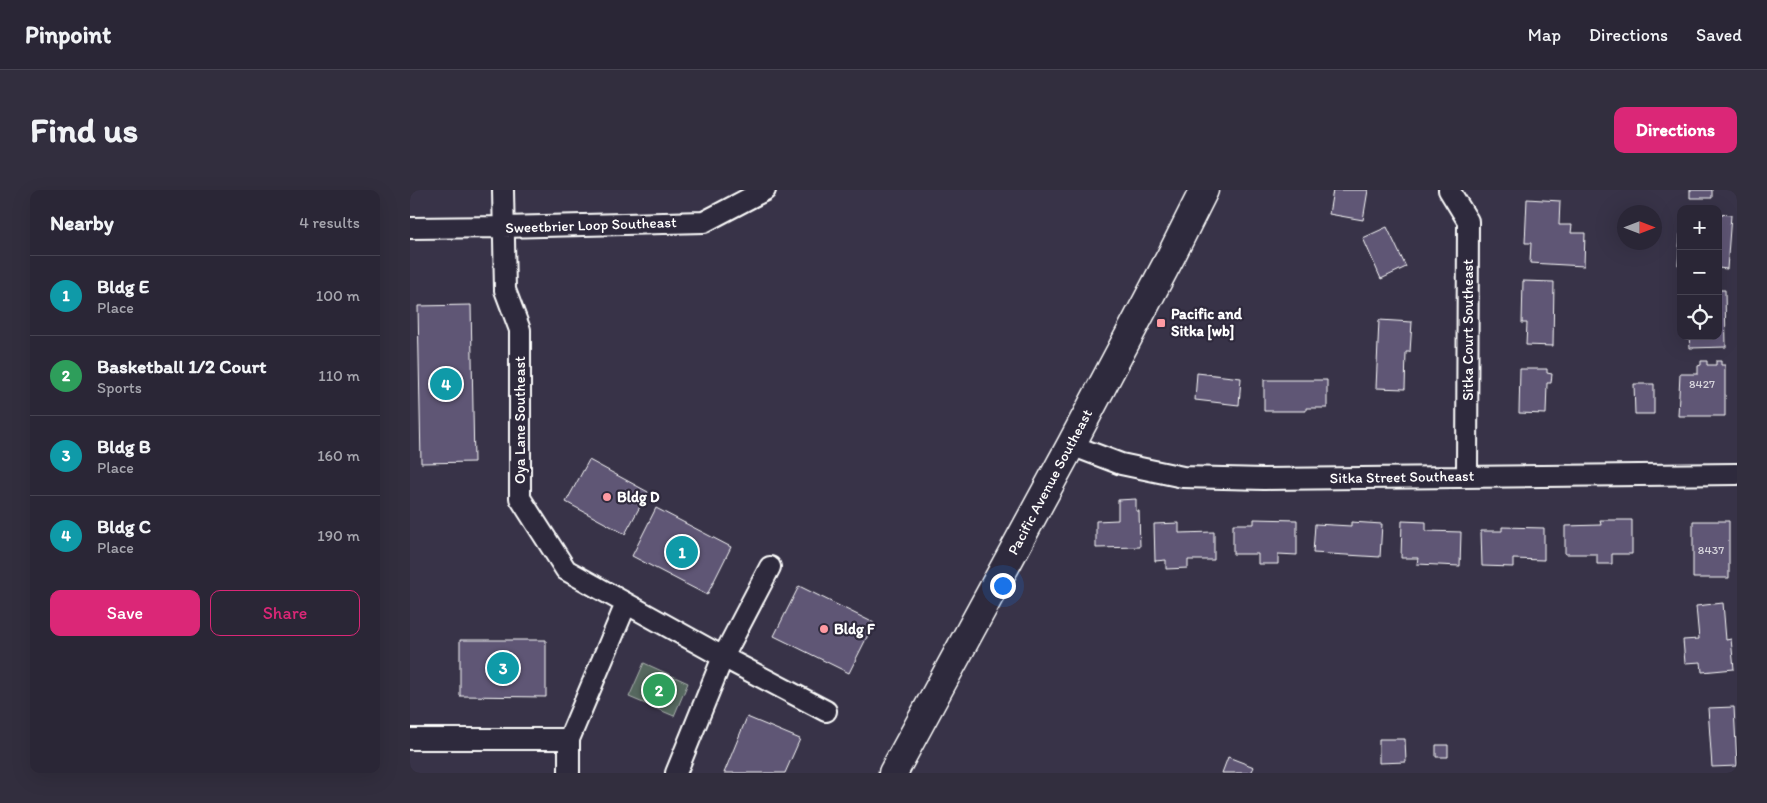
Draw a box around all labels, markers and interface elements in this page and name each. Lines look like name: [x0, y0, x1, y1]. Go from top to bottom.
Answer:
text: Pinpoint: [25, 20, 111, 49]
text: Map: [1528, 24, 1561, 46]
text: Directions: [1589, 24, 1668, 46]
text: Saved: [1696, 24, 1742, 46]
button: Directions: [1614, 107, 1737, 153]
text: Find us: [30, 109, 138, 151]
north arrow: [1617, 205, 1662, 250]
map controls: [1677, 205, 1722, 340]
button: +: [1677, 205, 1722, 250]
text: Nearby: [50, 210, 114, 235]
text: 4 results: [299, 213, 360, 232]
street label: Sweetbrier Loop Southeast: [505, 213, 677, 237]
button: −: [1677, 250, 1722, 295]
street label: Sitka Court Southeast: [1459, 259, 1477, 401]
text: Bldg E: [97, 275, 149, 298]
text: 1: [62, 286, 70, 305]
text: 100 m: [316, 286, 360, 305]
button: locate: [1677, 295, 1722, 340]
text: Place: [97, 298, 134, 317]
place label: Pacific and Sitka [wb]: [1171, 305, 1243, 341]
marker: Pacific and Sitka [wb]: [1155, 317, 1167, 329]
text: Basketball 1/2 Court: [97, 355, 266, 378]
street label: Oya Lane Southeast: [511, 356, 529, 484]
pin: 4: [430, 365, 462, 403]
text: 2: [62, 366, 70, 385]
text: 110 m: [318, 366, 360, 385]
house number: 8427: [1689, 377, 1715, 391]
text: Sports: [97, 378, 142, 397]
street label: Pacific Avenue Southeast: [1004, 406, 1096, 558]
text: Bldg B: [97, 435, 151, 458]
text: 3: [62, 446, 70, 465]
text: 160 m: [317, 446, 360, 465]
text: Place: [97, 458, 134, 477]
street label: Sitka Street Southeast: [1330, 467, 1475, 487]
place label: Bldg D: [617, 488, 660, 507]
marker: Bldg D: [601, 491, 613, 503]
text: Bldg C: [97, 515, 151, 538]
text: 4: [61, 526, 71, 545]
text: 190 m: [317, 526, 360, 545]
pin: 1: [666, 533, 698, 571]
text: Place: [97, 538, 134, 557]
house number: 8437: [1698, 543, 1724, 557]
your location: [990, 573, 1016, 599]
button: Save: [50, 590, 200, 636]
button: Share: [210, 590, 360, 636]
place label: Bldg F: [834, 620, 875, 639]
marker: Bldg F: [818, 623, 830, 635]
pin: 3: [487, 649, 519, 687]
pin: 2: [643, 671, 675, 709]

